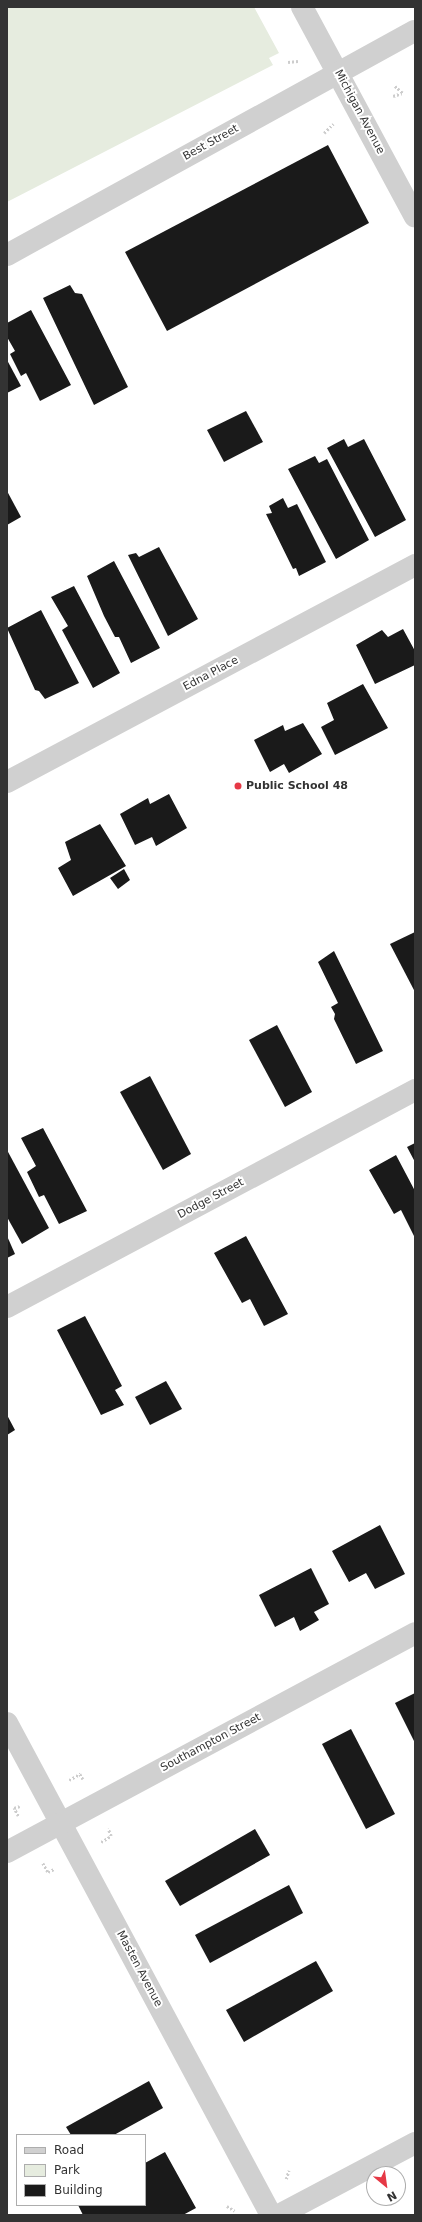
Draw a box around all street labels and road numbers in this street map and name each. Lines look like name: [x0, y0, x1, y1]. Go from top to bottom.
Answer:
street label: Michigan Avenue: [331, 68, 387, 156]
street label: Best Street: [181, 122, 241, 164]
street label: Edna Place: [181, 654, 241, 694]
street label: Dodge Street: [176, 1176, 246, 1222]
street label: Southampton Street: [159, 1711, 263, 1775]
street label: Masten Avenue: [113, 1929, 165, 2009]

